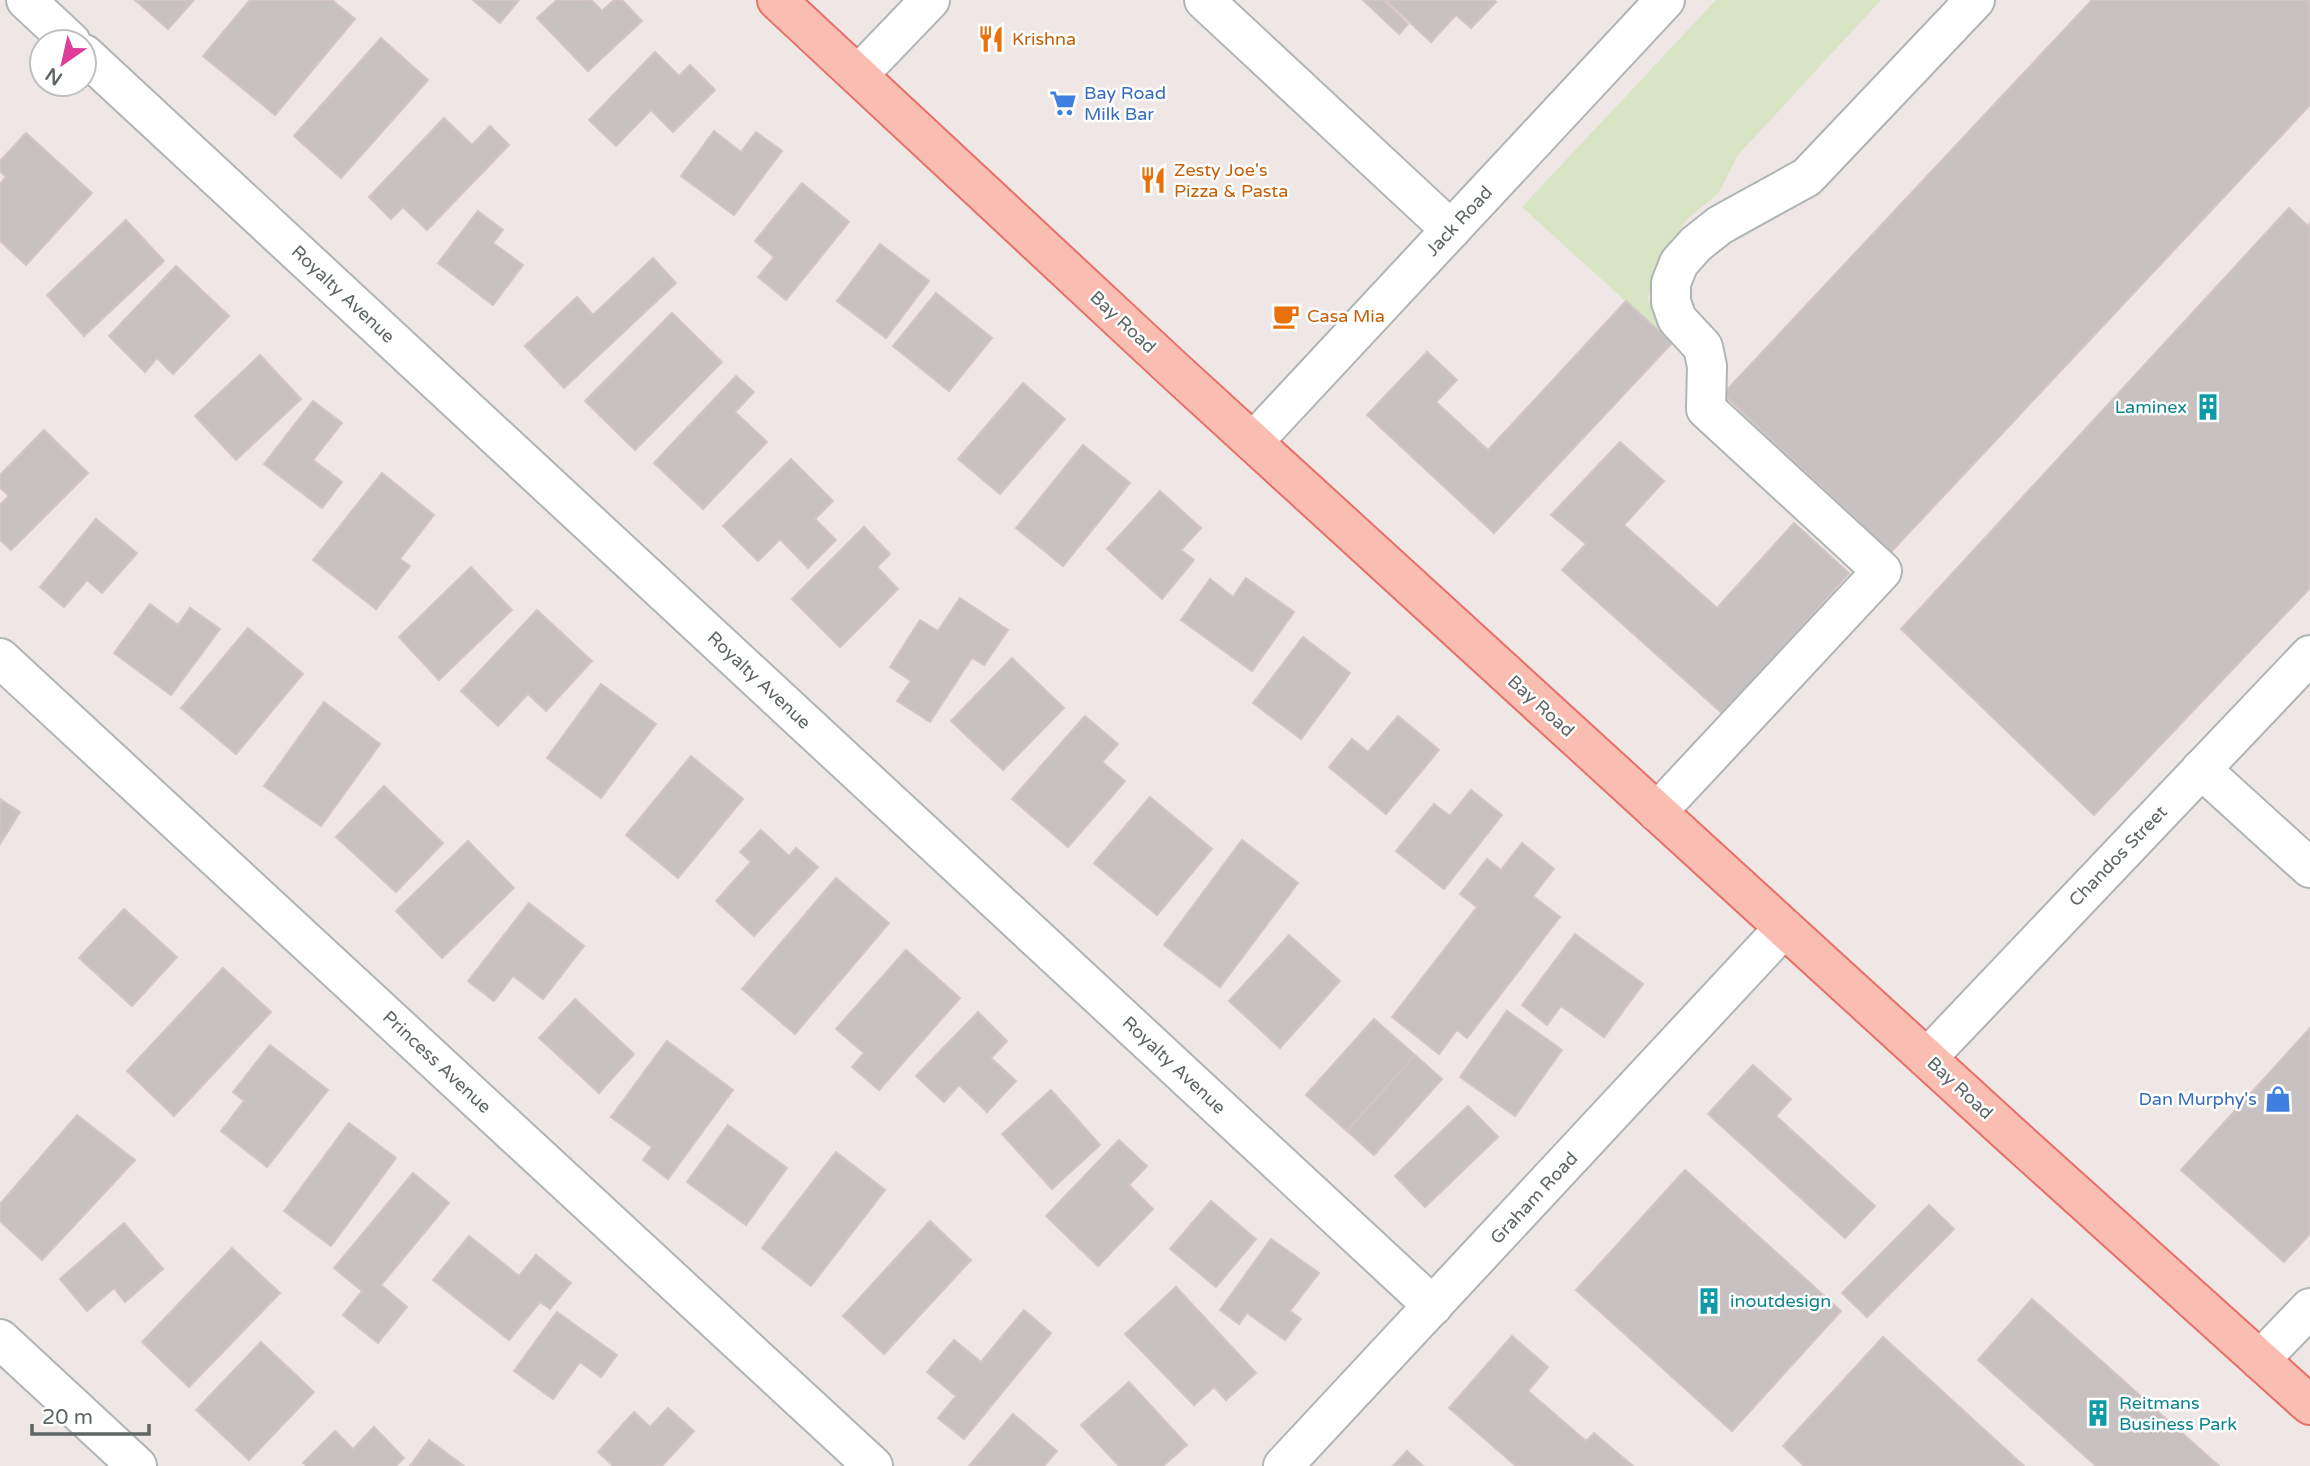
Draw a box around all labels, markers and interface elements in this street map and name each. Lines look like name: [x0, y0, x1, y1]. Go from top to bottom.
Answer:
restaurant icon: Krishna: [976, 24, 1006, 54]
north arrow: [28, 28, 98, 98]
place label: Krishna: [1012, 28, 1076, 50]
text: N: [42, 63, 67, 90]
place label: Bay Road Milk Bar: [1084, 82, 1166, 125]
supermarket icon: Bay Road Milk Bar: [1048, 88, 1078, 118]
place label: Zesty Joe's Pizza & Pasta: [1174, 159, 1288, 202]
restaurant icon: Zesty Joe's Pizza & Pasta: [1138, 165, 1168, 195]
street label: Jack Road: [1421, 181, 1497, 261]
street label: Royalty Avenue: [287, 240, 399, 348]
street label: Bay Road: [1086, 286, 1160, 358]
cafe icon: Casa Mia: [1271, 301, 1301, 331]
place label: Casa Mia: [1307, 305, 1385, 327]
building icon: Laminex: [2193, 392, 2223, 422]
place label: Laminex: [2115, 396, 2187, 418]
street label: Royalty Avenue: [703, 626, 815, 734]
street label: Bay Road: [1503, 670, 1579, 742]
street label: Chandos Street: [2064, 801, 2172, 911]
street label: Princess Avenue: [378, 1006, 496, 1118]
street label: Royalty Avenue: [1118, 1011, 1230, 1119]
street label: Bay Road: [1923, 1052, 1997, 1124]
shop icon: Dan Murphy's: [2263, 1084, 2293, 1114]
place label: Dan Murphy's: [2138, 1088, 2257, 1110]
street label: Graham Road: [1486, 1147, 1582, 1249]
building icon: inoutdesign: [1694, 1286, 1724, 1316]
place label: inoutdesign: [1730, 1290, 1831, 1312]
scale bar: [32, 1392, 149, 1436]
place label: Reitmans Business Park: [2119, 1392, 2237, 1435]
building icon: Reitmans Business Park: [2083, 1398, 2113, 1428]
text: 20 m: [42, 1405, 93, 1430]

